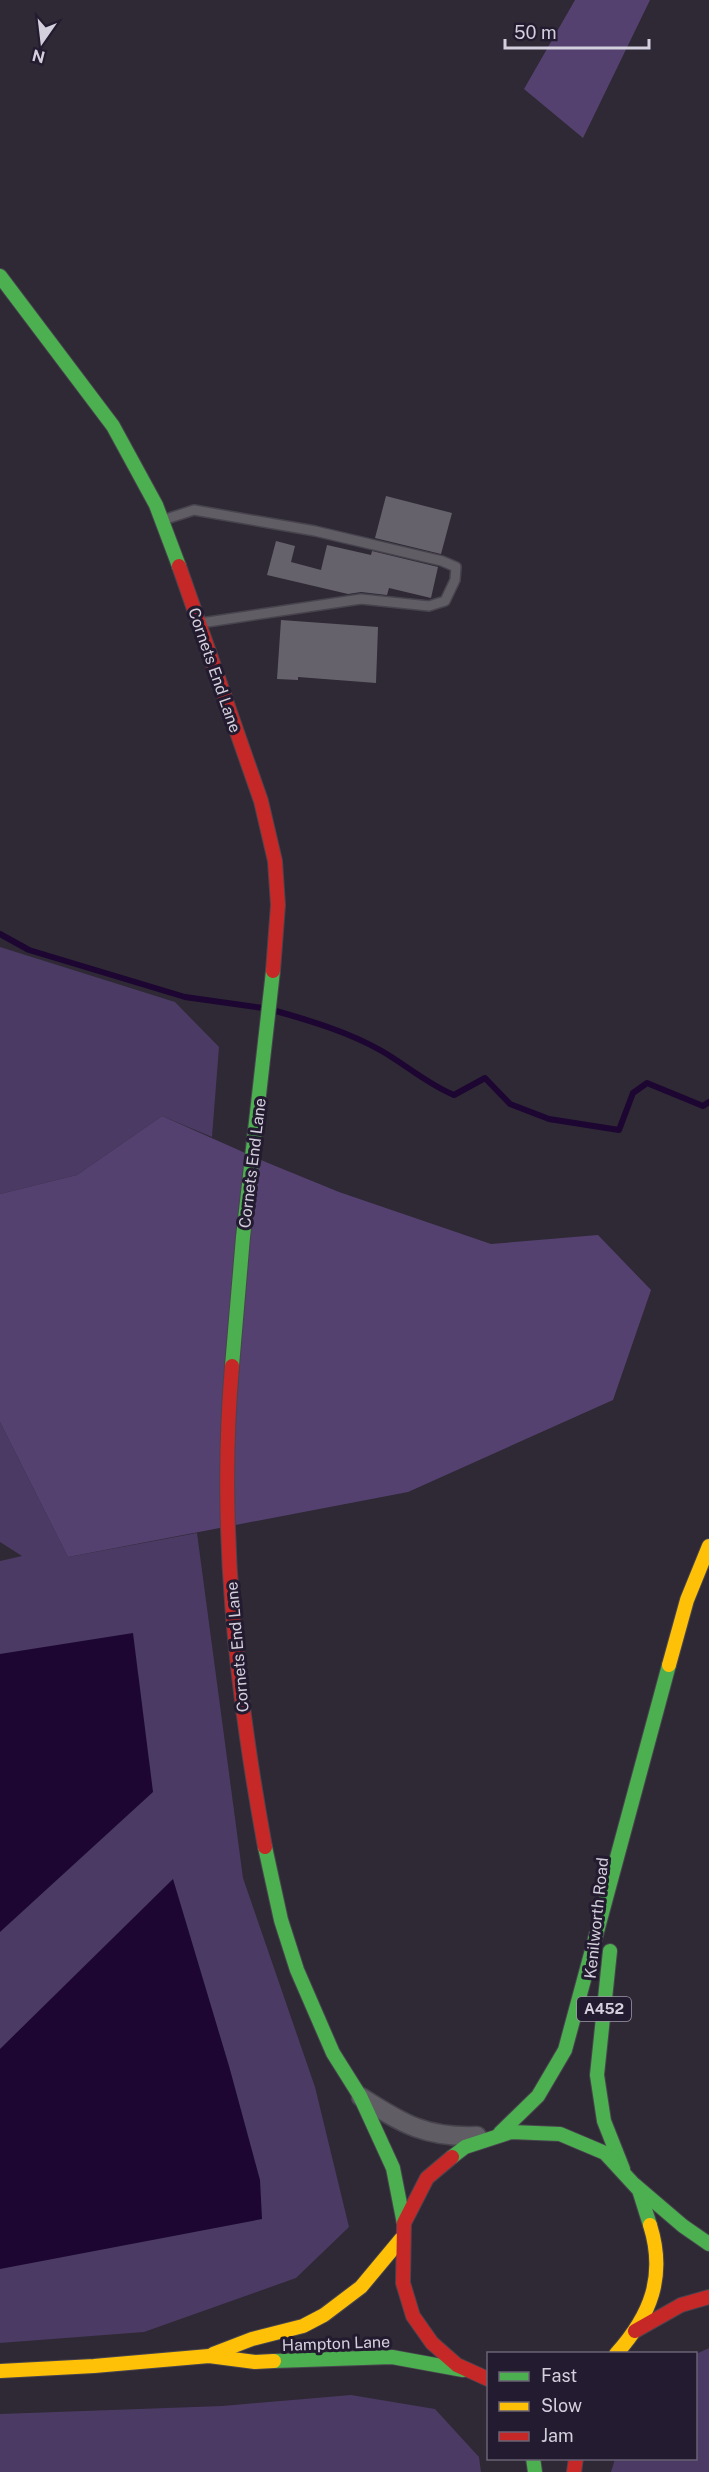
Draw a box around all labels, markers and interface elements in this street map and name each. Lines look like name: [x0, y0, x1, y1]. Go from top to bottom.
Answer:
north arrow: [12, 12, 72, 72]
scale bar: [505, 12, 649, 50]
text: 50 m: [514, 22, 557, 43]
text: N: [30, 45, 47, 67]
street label: Cornets End Lane: [184, 605, 245, 735]
street label: Cornets End Lane: [235, 1097, 270, 1229]
street label: Cornets End Lane: [222, 1581, 253, 1713]
street label: Kenilworth Road: [581, 1856, 612, 1980]
road number: A452: [577, 1997, 631, 2021]
street label: Hampton Lane: [282, 2332, 390, 2355]
legend: [487, 2352, 697, 2460]
text: Fast: [541, 2365, 577, 2386]
text: Slow: [541, 2395, 582, 2416]
text: Jam: [541, 2425, 574, 2446]

